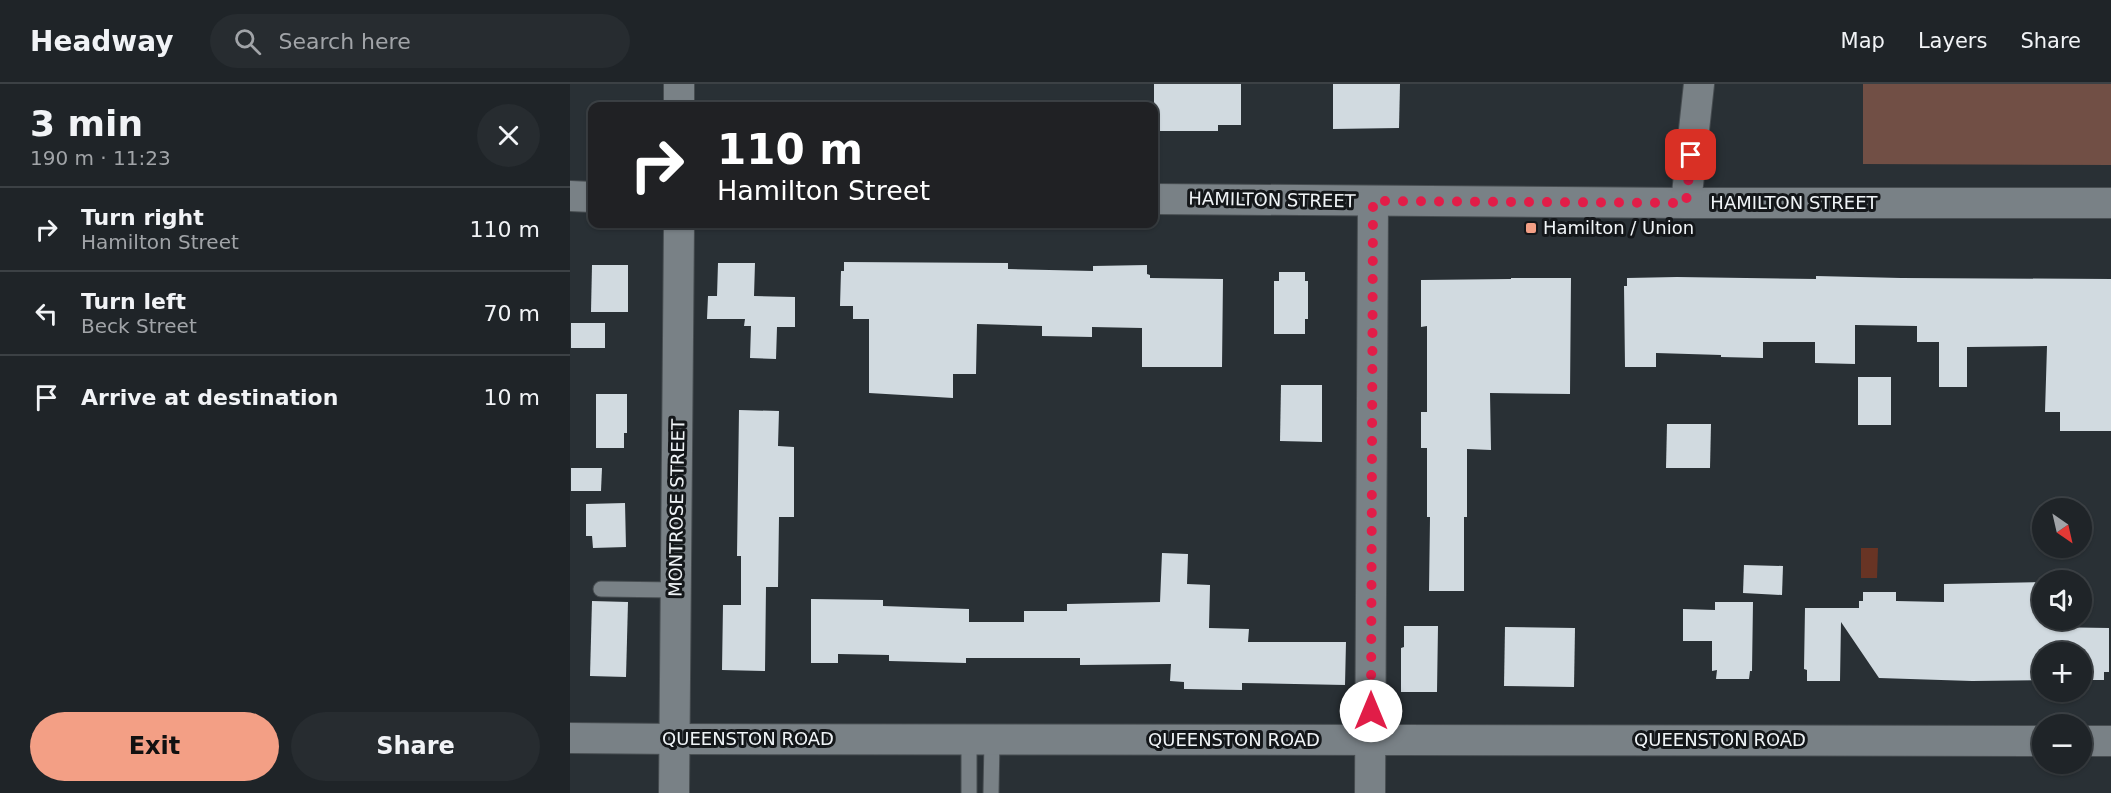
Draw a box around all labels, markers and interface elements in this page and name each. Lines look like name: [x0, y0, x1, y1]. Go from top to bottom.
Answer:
search box: [210, 14, 630, 68]
text: Headway: [30, 25, 174, 58]
icon: search: [231, 25, 264, 58]
text: Search here: [279, 29, 411, 54]
text: Map: [1841, 29, 1885, 53]
text: Layers: [1918, 29, 1987, 53]
text: Share: [2020, 29, 2081, 53]
text: 3 min: [30, 103, 143, 144]
button: close: [477, 104, 540, 167]
text: 110 m: [717, 125, 863, 174]
icon: right: [618, 126, 696, 204]
pin: [1665, 129, 1716, 180]
icon: arrive: [1674, 138, 1707, 171]
text: 190 m · 11:23: [30, 146, 171, 170]
text: Hamilton Street: [717, 175, 930, 206]
street label: HAMILTON STREET: [1188, 188, 1357, 211]
street label: HAMILTON STREET: [1710, 192, 1879, 213]
text: Turn right: [81, 205, 204, 230]
icon: right: [30, 213, 63, 246]
text: 110 m: [470, 217, 540, 242]
place label: Hamilton / Union: [1543, 217, 1694, 238]
marker: Hamilton / Union: [1524, 221, 1538, 235]
text: Hamilton Street: [81, 230, 239, 254]
text: Turn left: [81, 289, 186, 314]
icon: left: [30, 297, 63, 330]
text: 70 m: [484, 301, 540, 326]
text: Beck Street: [81, 314, 197, 338]
icon: arrive: [30, 381, 63, 414]
text: Arrive at destination: [81, 385, 338, 410]
text: 10 m: [484, 385, 540, 410]
street label: MONTROSE STREET: [664, 418, 689, 597]
north arrow: [2032, 498, 2092, 558]
map controls: [2032, 498, 2092, 774]
button: sound: [2032, 570, 2092, 630]
button: +: [2032, 642, 2092, 702]
position arrow: [1339, 679, 1403, 743]
button: Exit: [30, 712, 279, 781]
button: Share: [291, 712, 540, 781]
button: −: [2032, 714, 2092, 774]
street label: QUEENSTON ROAD: [662, 728, 834, 749]
street label: QUEENSTON ROAD: [1148, 729, 1320, 750]
street label: QUEENSTON ROAD: [1634, 729, 1806, 750]

